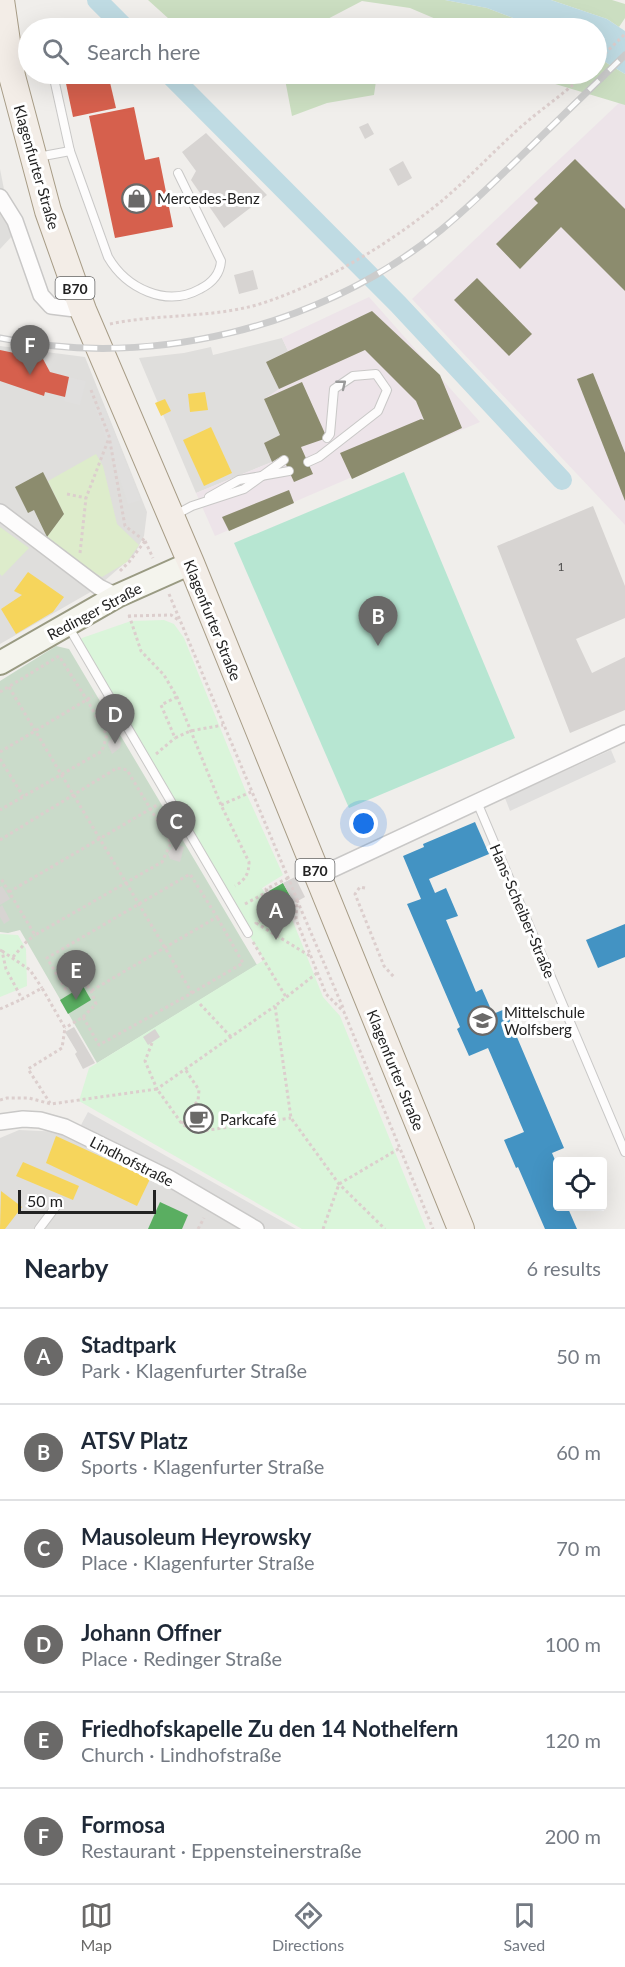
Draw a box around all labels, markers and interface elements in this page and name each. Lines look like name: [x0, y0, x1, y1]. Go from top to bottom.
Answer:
search box: [18, 18, 607, 84]
icon: search: [39, 35, 72, 68]
text: Search here: [87, 38, 200, 65]
street label: Klagenfurter Straße: [11, 103, 63, 231]
shop icon: Mercedes-Benz: [120, 182, 152, 214]
place label: Mercedes-Benz: [157, 189, 260, 207]
road number: B70: [56, 277, 94, 299]
pin: F: [10, 326, 50, 375]
one-way arrow: [335, 381, 346, 392]
street label: Klagenfurter Straße: [181, 557, 245, 683]
house number: 1: [558, 559, 565, 574]
street label: Redinger Straße: [44, 579, 144, 643]
pin: B: [358, 596, 398, 646]
pin: D: [96, 694, 134, 744]
pin: C: [156, 802, 195, 851]
your location: [349, 809, 378, 838]
street label: Hans-Scheiber-Straße: [487, 841, 559, 981]
road number: B70: [296, 859, 334, 881]
pin: A: [256, 890, 296, 940]
pin: E: [56, 950, 96, 1000]
place label: Mittelschule Wolfsberg: [504, 1003, 585, 1038]
school or university icon: Mittelschule Wolfsberg: [467, 1005, 499, 1037]
street label: Klagenfurter Straße: [364, 1007, 428, 1133]
cafe icon: Parkcafé: [183, 1103, 215, 1135]
place label: Parkcafé: [220, 1110, 276, 1128]
street label: Lindhofstraße: [87, 1132, 177, 1190]
map controls: [553, 1157, 607, 1211]
button: locate: [553, 1157, 607, 1211]
scale bar: [18, 1187, 156, 1214]
text: 50 m: [27, 1191, 63, 1210]
text: Nearby: [24, 1252, 109, 1284]
text: 6 results: [526, 1256, 601, 1280]
text: Stadtpark: [81, 1331, 176, 1358]
text: A: [37, 1344, 50, 1368]
text: 50 m: [556, 1344, 601, 1368]
text: Park · Klagenfurter Straße: [81, 1358, 307, 1382]
text: ATSV Platz: [81, 1427, 188, 1454]
text: B: [37, 1440, 50, 1464]
text: 60 m: [556, 1440, 601, 1464]
text: Sports · Klagenfurter Straße: [81, 1454, 324, 1478]
text: Mausoleum Heyrowsky: [81, 1523, 311, 1550]
text: C: [37, 1536, 50, 1560]
text: 70 m: [556, 1536, 601, 1560]
text: Place · Klagenfurter Straße: [81, 1550, 315, 1574]
text: Johann Offner: [81, 1619, 222, 1646]
text: D: [36, 1632, 51, 1656]
text: 100 m: [545, 1632, 601, 1656]
text: Place · Redinger Straße: [81, 1646, 282, 1670]
text: Friedhofskapelle Zu den 14 Nothelfern: [81, 1715, 458, 1742]
text: E: [38, 1728, 49, 1752]
text: 120 m: [545, 1728, 601, 1752]
text: Church · Lindhofstraße: [81, 1742, 281, 1766]
text: Formosa: [81, 1811, 165, 1838]
text: F: [38, 1824, 49, 1848]
text: 200 m: [545, 1824, 601, 1848]
text: Restaurant · Eppensteinerstraße: [81, 1838, 362, 1862]
tab: Map: [80, 1899, 113, 1954]
tab: Directions: [272, 1899, 344, 1954]
tab: Saved: [504, 1899, 545, 1954]

